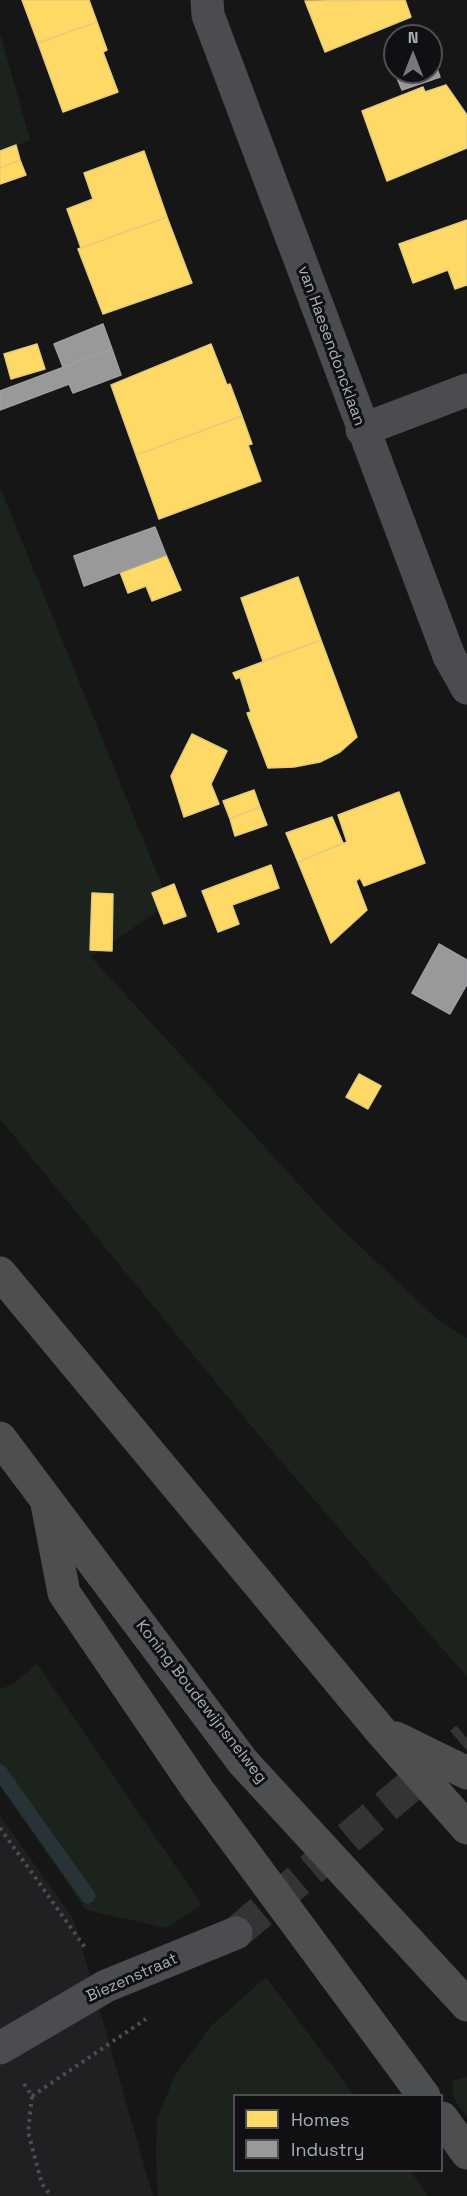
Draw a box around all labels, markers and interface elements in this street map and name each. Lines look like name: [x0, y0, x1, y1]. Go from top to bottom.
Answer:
north arrow: [383, 24, 443, 84]
text: N: [408, 27, 418, 48]
street label: van Haesendoncklaan: [293, 264, 369, 428]
street label: Koning Boudewijnsnelweg: [131, 1617, 271, 1787]
street label: Biezenstraat: [84, 1949, 180, 2007]
legend: [233, 2094, 443, 2172]
text: Homes: [291, 2108, 350, 2131]
text: Industry: [291, 2138, 364, 2161]

